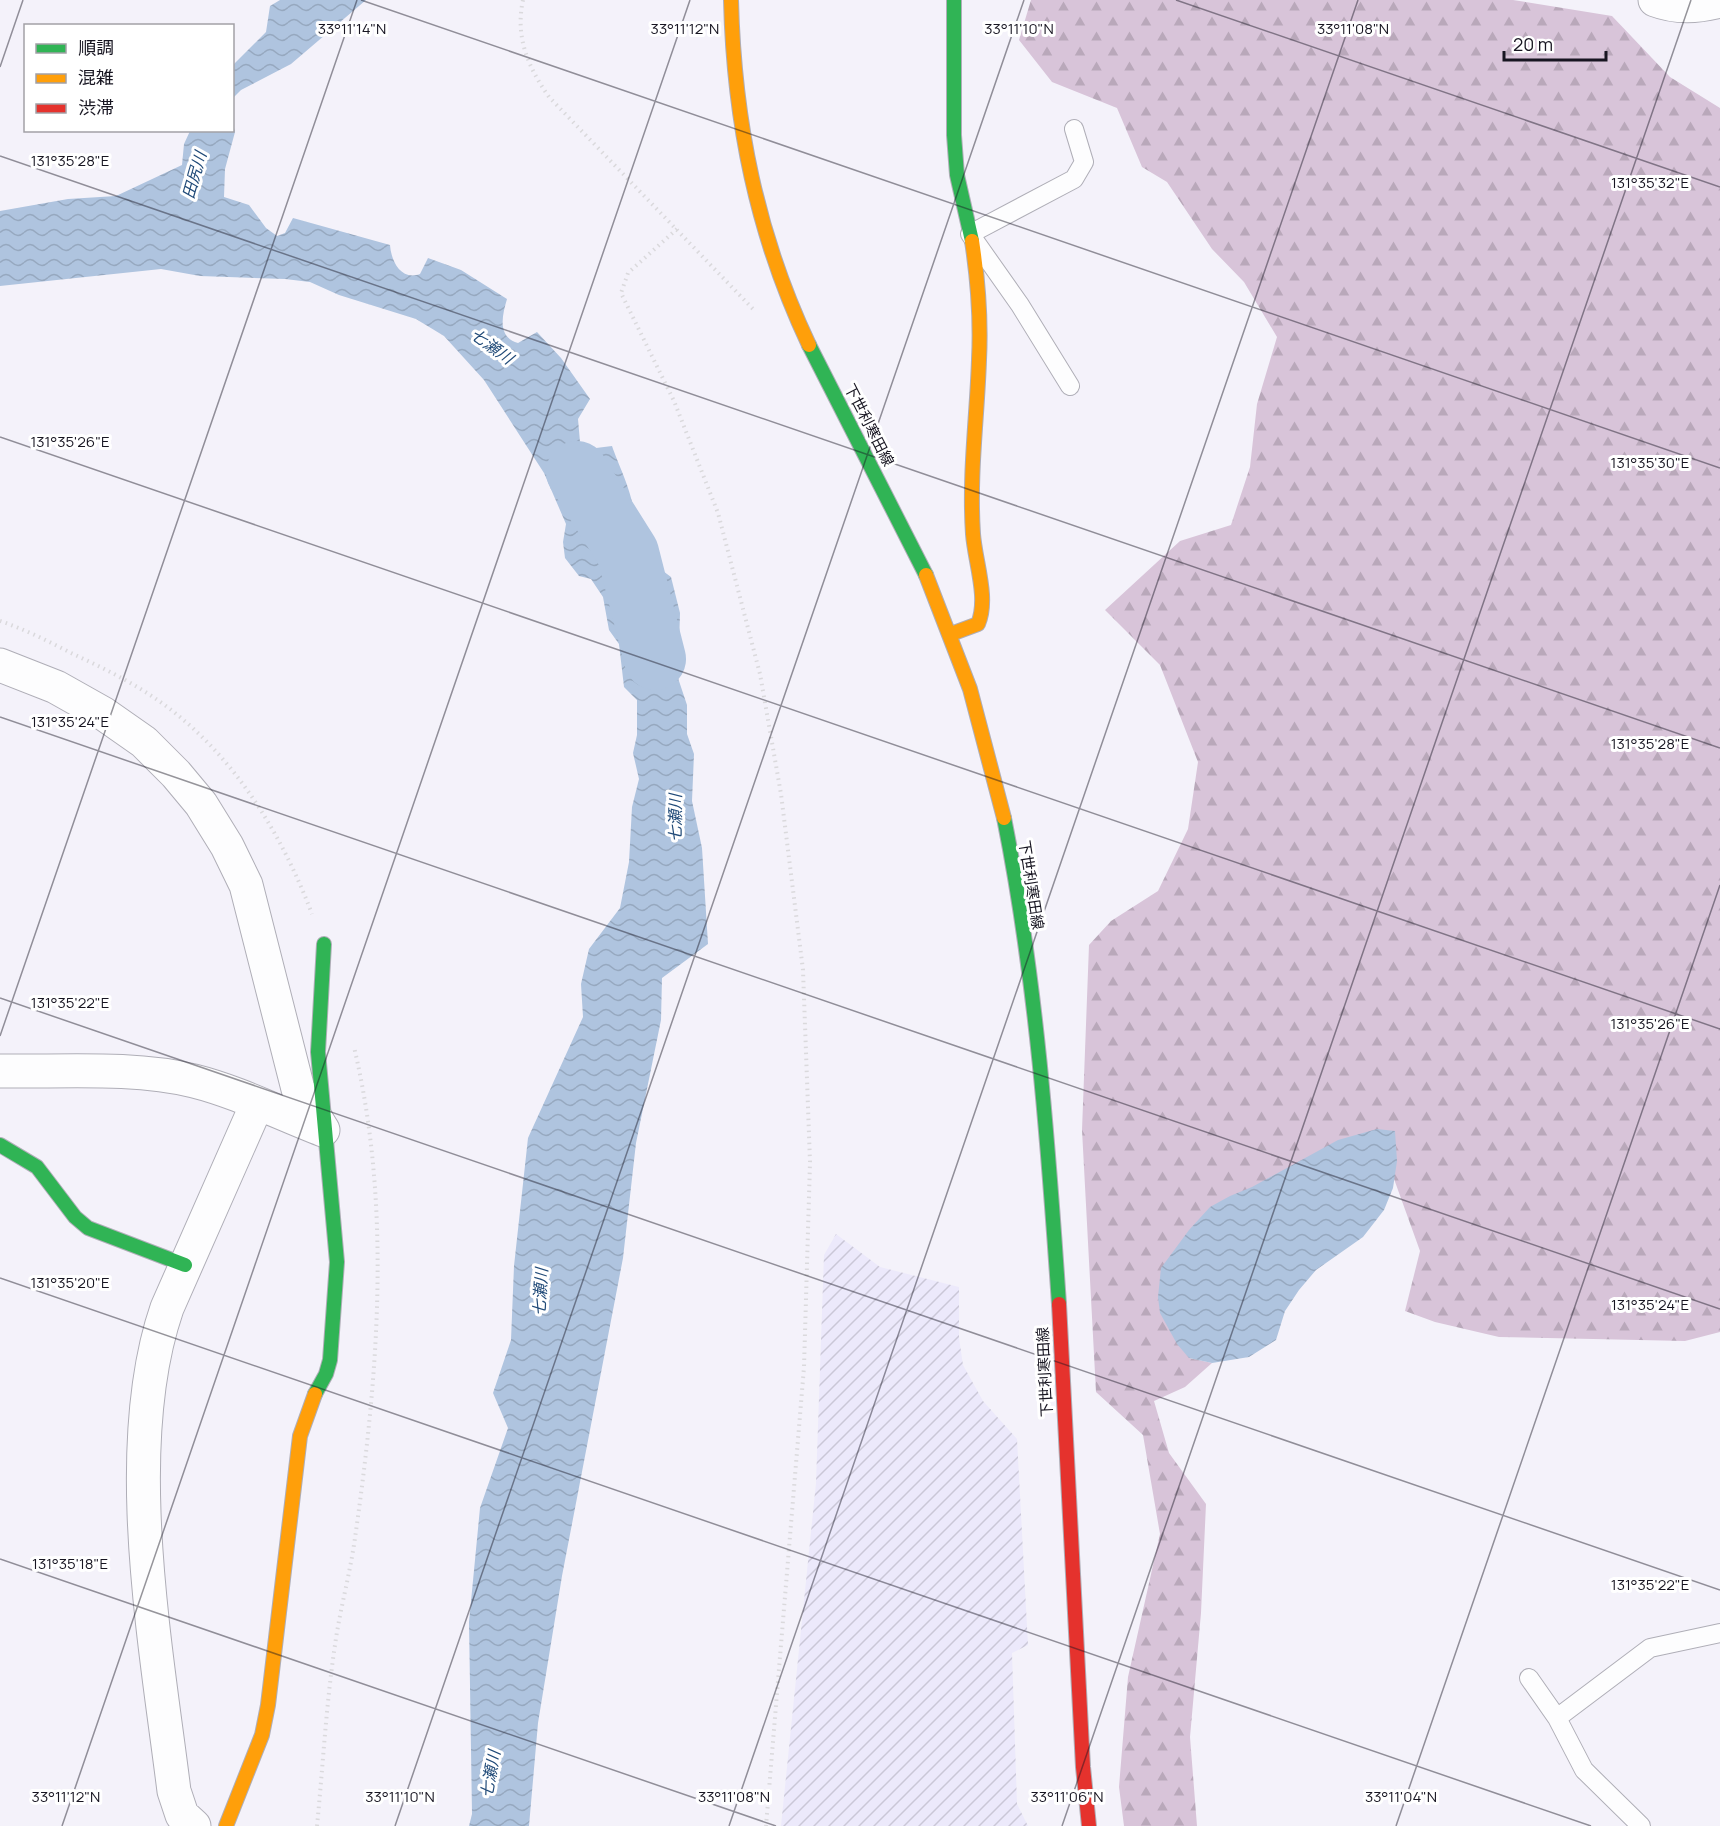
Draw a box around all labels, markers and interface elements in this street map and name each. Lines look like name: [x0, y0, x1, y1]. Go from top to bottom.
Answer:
text: 33°11'14"N: [318, 18, 386, 39]
text: 33°11'12"N: [651, 18, 719, 39]
text: 33°11'10"N: [984, 18, 1054, 39]
text: 33°11'08"N: [1317, 18, 1389, 39]
legend: [24, 24, 234, 132]
scale bar: [1504, 24, 1606, 62]
text: 20 m: [1513, 32, 1553, 56]
text: 順調: [78, 35, 114, 59]
text: 混雑: [78, 65, 114, 89]
text: 渋滞: [78, 95, 114, 119]
water label: 田尻川: [177, 147, 212, 201]
text: 131°35'28"E: [31, 150, 109, 171]
text: 131°35'32"E: [1611, 172, 1689, 193]
water label: 七瀬川: [466, 323, 519, 370]
street label: 下世利寒田線: [840, 380, 899, 470]
text: 131°35'26"E: [30, 431, 110, 452]
text: 131°35'30"E: [1611, 452, 1689, 473]
text: 131°35'24"E: [31, 711, 109, 732]
text: 131°35'28"E: [1611, 733, 1689, 754]
water label: 七瀬川: [664, 792, 686, 842]
street label: 下世利寒田線: [1014, 839, 1049, 931]
text: 131°35'22"E: [31, 992, 109, 1013]
text: 131°35'26"E: [1610, 1013, 1690, 1034]
water label: 七瀬川: [528, 1265, 552, 1317]
text: 131°35'20"E: [30, 1272, 110, 1293]
text: 131°35'24"E: [1611, 1294, 1689, 1315]
street label: 下世利寒田線: [1032, 1327, 1057, 1418]
text: 131°35'18"E: [32, 1553, 108, 1574]
text: 131°35'22"E: [1611, 1574, 1689, 1595]
water label: 七瀬川: [475, 1746, 505, 1800]
text: 33°11'12"N: [32, 1786, 100, 1807]
text: 33°11'10"N: [365, 1786, 435, 1807]
text: 33°11'08"N: [698, 1786, 770, 1807]
text: 33°11'06"N: [1031, 1786, 1103, 1807]
text: 33°11'04"N: [1365, 1786, 1437, 1807]

